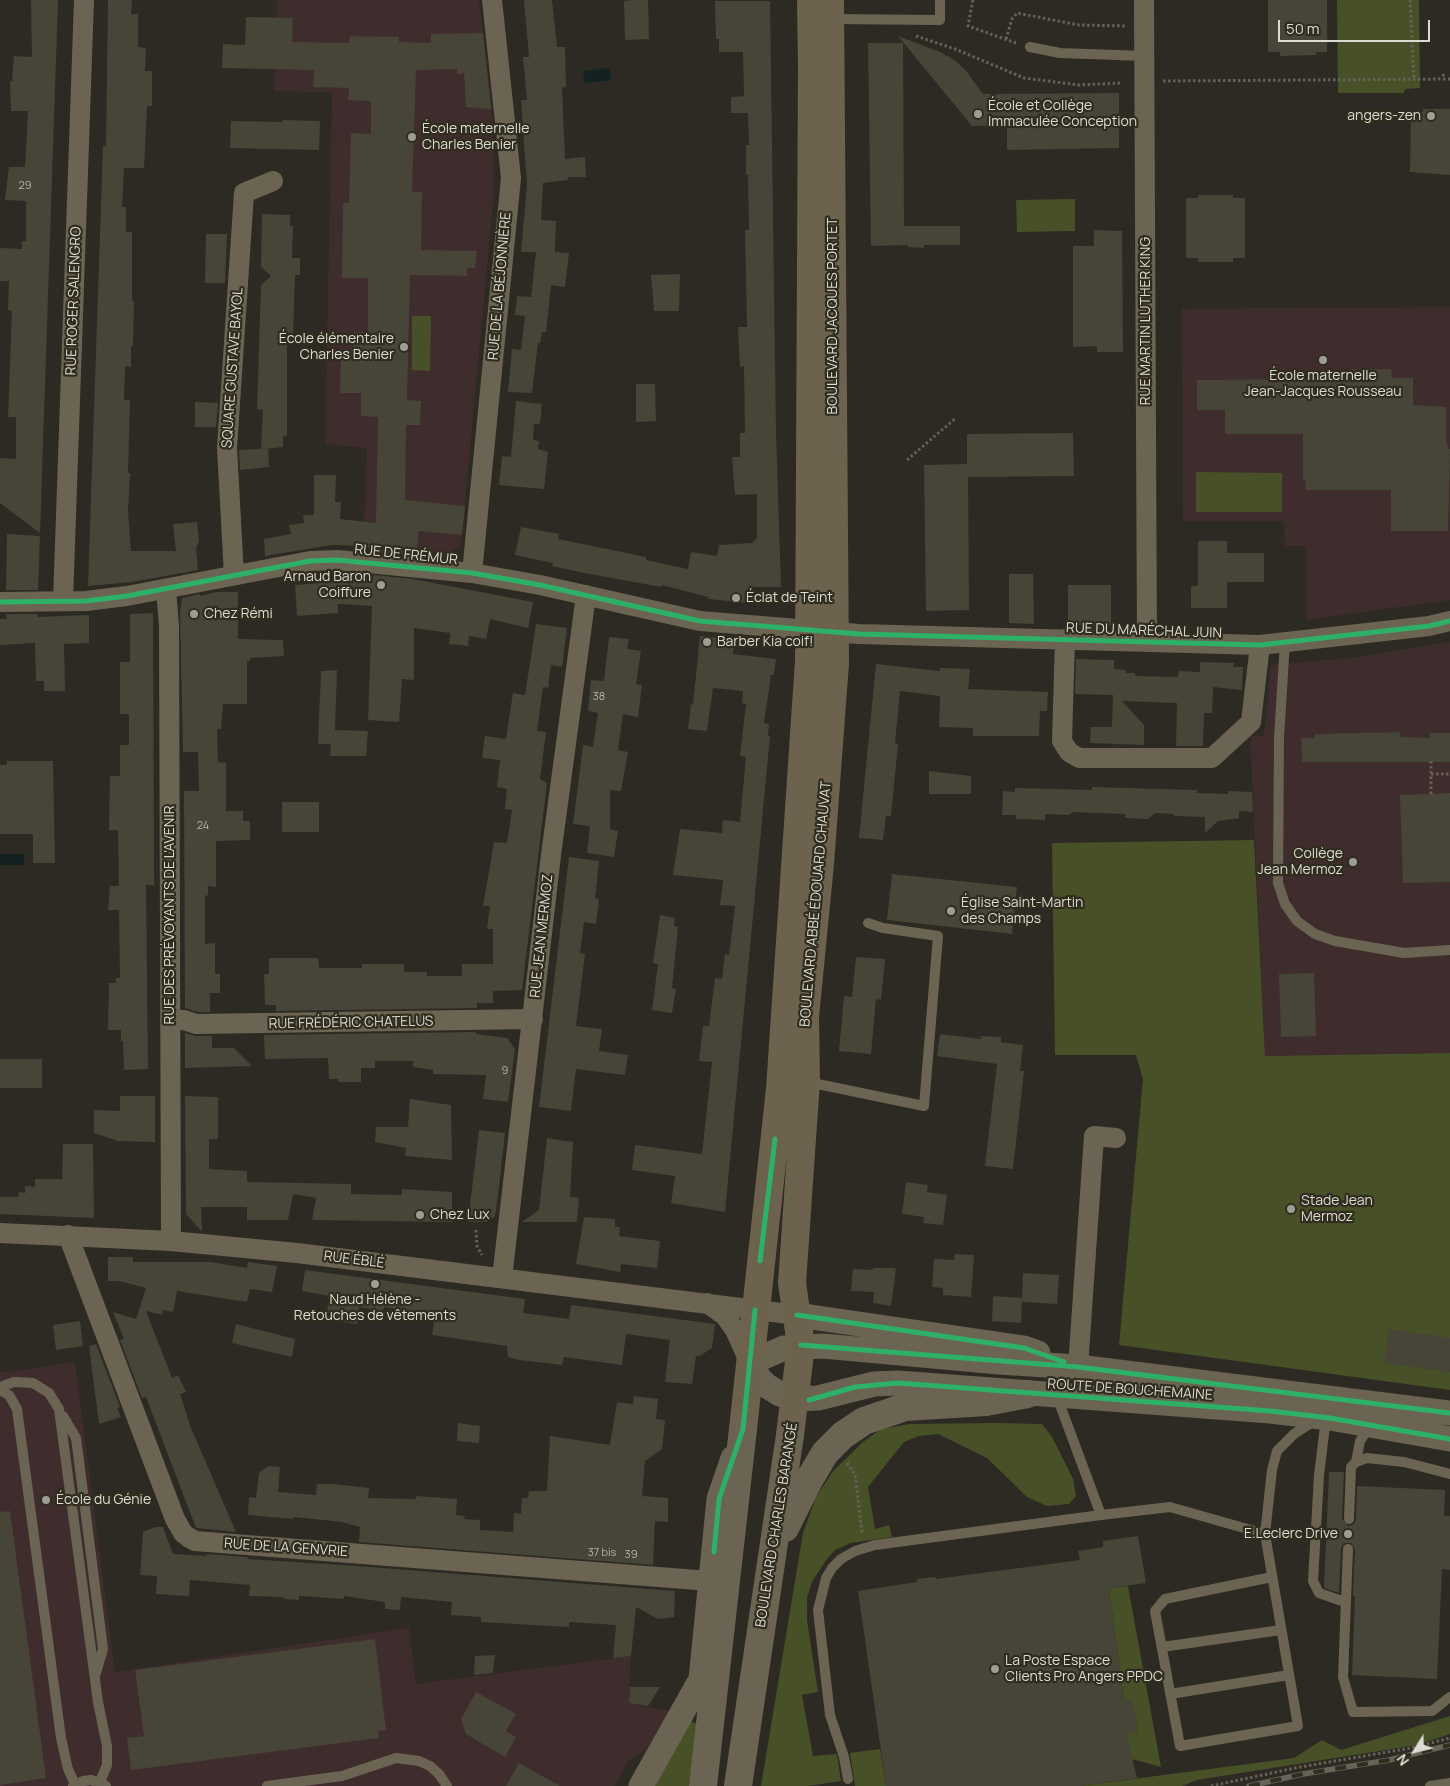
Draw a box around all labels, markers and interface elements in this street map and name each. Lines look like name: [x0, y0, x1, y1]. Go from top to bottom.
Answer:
scale bar: [1280, 10, 1432, 42]
text: 50 m: [1286, 18, 1320, 39]
place label: École et Collège Immaculée Conception: [988, 98, 1137, 130]
marker: École et Collège Immaculée Conception: [972, 108, 984, 120]
place label: angers-zen: [1347, 108, 1421, 124]
marker: angers-zen: [1425, 110, 1437, 122]
place label: École maternelle Charles Benier: [422, 121, 529, 154]
marker: École maternelle Charles Benier: [406, 131, 418, 143]
house number: 29: [18, 179, 32, 193]
street label: RUE DE LA BÉJONNIÈRE: [485, 211, 515, 361]
street label: BOULEVARD JACQUES PORTET: [825, 218, 841, 414]
street label: RUE ROGER SALENGRO: [63, 226, 85, 376]
street label: RUE MARTIN LUTHER KING: [1138, 237, 1154, 405]
street label: SQUARE GUSTAVE BAYOL: [219, 287, 247, 449]
place label: École élémentaire Charles Benier: [279, 331, 394, 364]
marker: École élémentaire Charles Benier: [398, 341, 410, 353]
marker: École maternelle Jean-Jacques Rousseau: [1317, 354, 1329, 366]
place label: École maternelle Jean-Jacques Rousseau: [1244, 368, 1402, 401]
street label: RUE DE FRÉMUR: [353, 541, 459, 569]
place label: Arnaud Baron Coiffure: [284, 569, 371, 602]
marker: Arnaud Baron Coiffure: [375, 579, 387, 591]
place label: Éclat de Teint: [746, 590, 833, 606]
marker: Éclat de Teint: [730, 592, 742, 604]
place label: Chez Rémi: [204, 606, 273, 622]
marker: Chez Rémi: [188, 608, 200, 620]
street label: RUE DU MARÉCHAL JUIN: [1066, 620, 1222, 642]
place label: Barber Kia coif!: [717, 634, 813, 650]
marker: Barber Kia coif!: [701, 636, 713, 648]
house number: 38: [593, 690, 605, 704]
street label: BOULEVARD ABBÉ ÉDOUARD CHAUVAT: [797, 780, 835, 1028]
street label: RUE DES PRÉVOYANTS DE L'AVENIR: [162, 805, 178, 1025]
house number: 24: [197, 819, 209, 833]
place label: Collège Jean Mermoz: [1257, 846, 1343, 879]
marker: Collège Jean Mermoz: [1347, 856, 1359, 868]
street label: RUE JEAN MERMOZ: [527, 873, 557, 999]
place label: Église Saint-Martin des Champs: [961, 895, 1083, 928]
marker: Église Saint-Martin des Champs: [945, 905, 957, 917]
street label: RUE FRÉDÉRIC CHATELUS: [269, 1013, 433, 1033]
house number: 9: [502, 1064, 508, 1078]
place label: Stade Jean Mermoz: [1301, 1193, 1373, 1226]
marker: Stade Jean Mermoz: [1285, 1203, 1297, 1215]
place label: Chez Lux: [430, 1207, 490, 1223]
marker: Chez Lux: [414, 1209, 426, 1221]
street label: RUE ÉBLÉ: [323, 1248, 385, 1272]
marker: Naud Hélène - Retouches de vêtements: [369, 1278, 381, 1290]
place label: Naud Hélène - Retouches de vêtements: [294, 1292, 456, 1324]
street label: ROUTE DE BOUCHEMAINE: [1047, 1376, 1213, 1404]
street label: BOULEVARD CHARLES BARANGÉ: [753, 1421, 801, 1629]
place label: École du Génie: [56, 1492, 151, 1508]
marker: École du Génie: [40, 1494, 52, 1506]
place label: E.Leclerc Drive: [1244, 1526, 1338, 1542]
marker: E.Leclerc Drive: [1342, 1528, 1354, 1540]
street label: RUE DE LA GENVRIE: [223, 1535, 349, 1561]
house number: 37 bis: [588, 1546, 616, 1560]
house number: 39: [625, 1548, 637, 1562]
place label: La Poste Espace Clients Pro Angers PPDC: [1005, 1653, 1163, 1685]
marker: La Poste Espace Clients Pro Angers PPDC: [989, 1663, 1001, 1675]
north arrow: [1390, 1726, 1440, 1776]
text: N: [1392, 1750, 1413, 1770]

